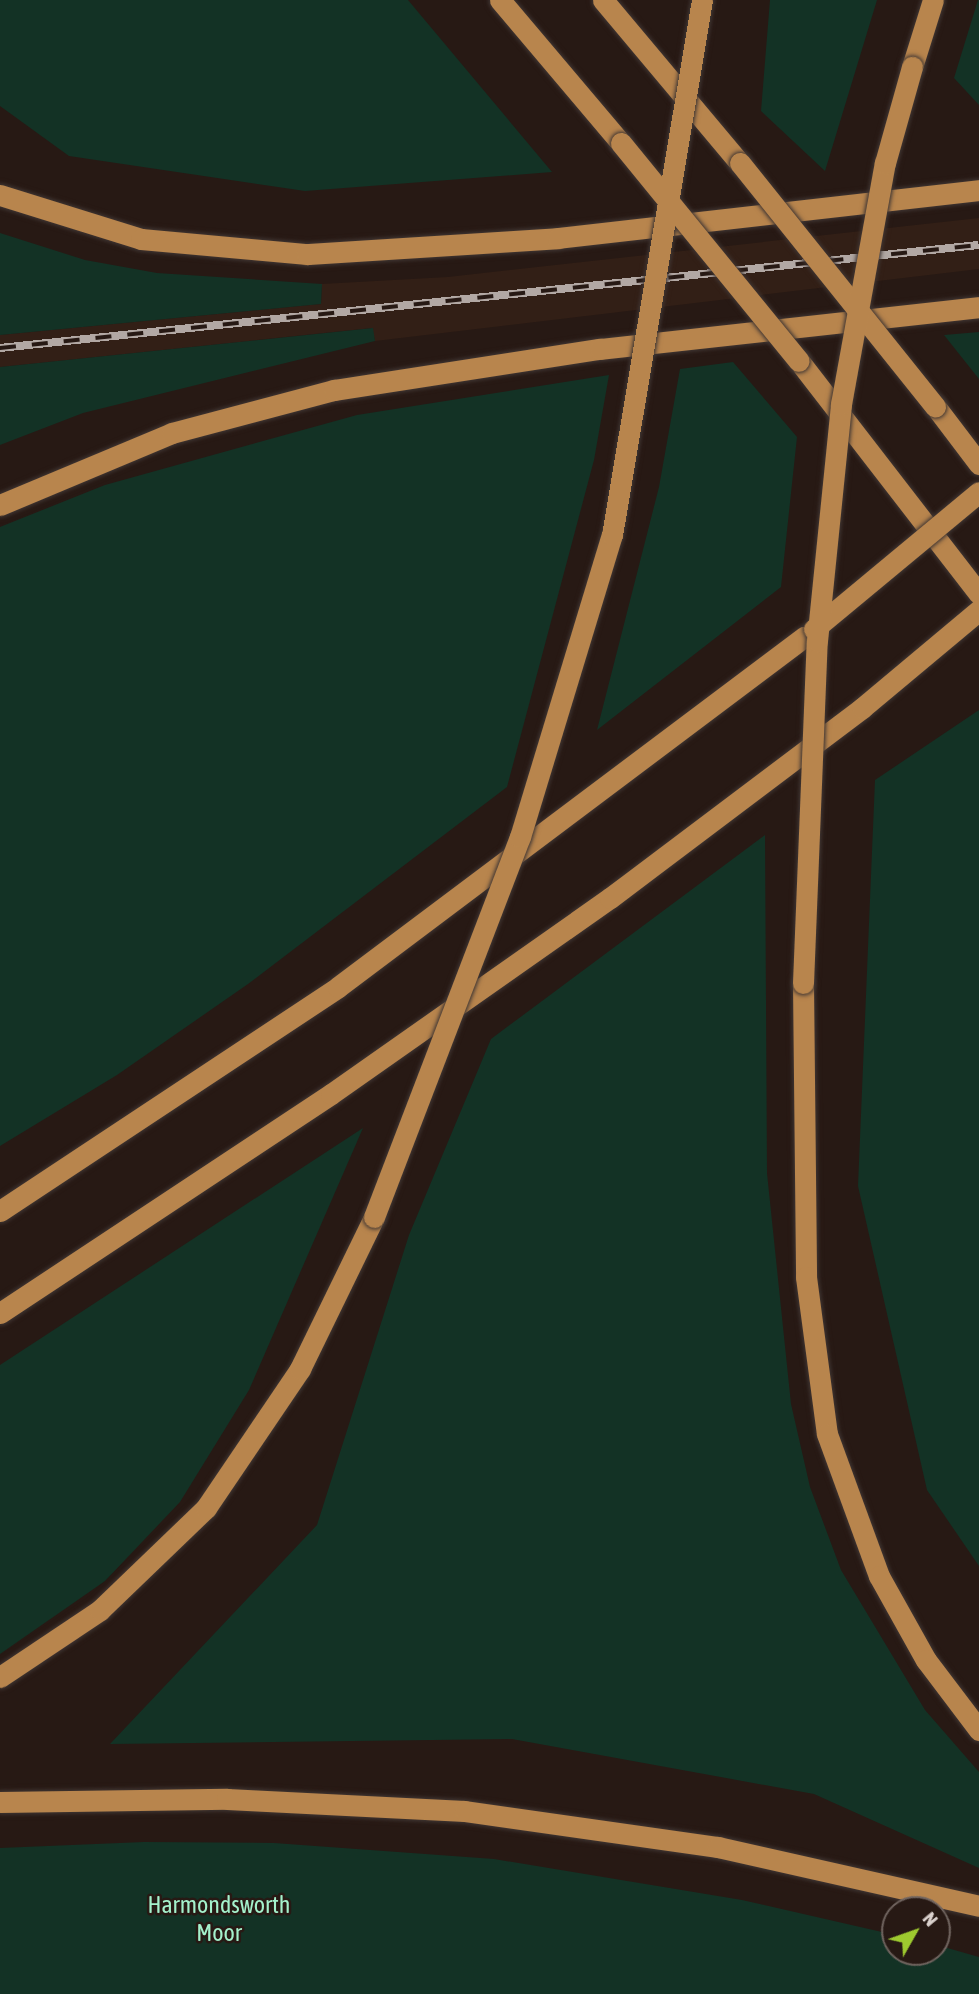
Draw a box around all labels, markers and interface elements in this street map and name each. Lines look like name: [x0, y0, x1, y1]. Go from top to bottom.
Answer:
park label: Harmondsworth Moor: [148, 1891, 290, 1947]
north arrow: [881, 1896, 951, 1966]
text: N: [919, 1907, 943, 1930]

